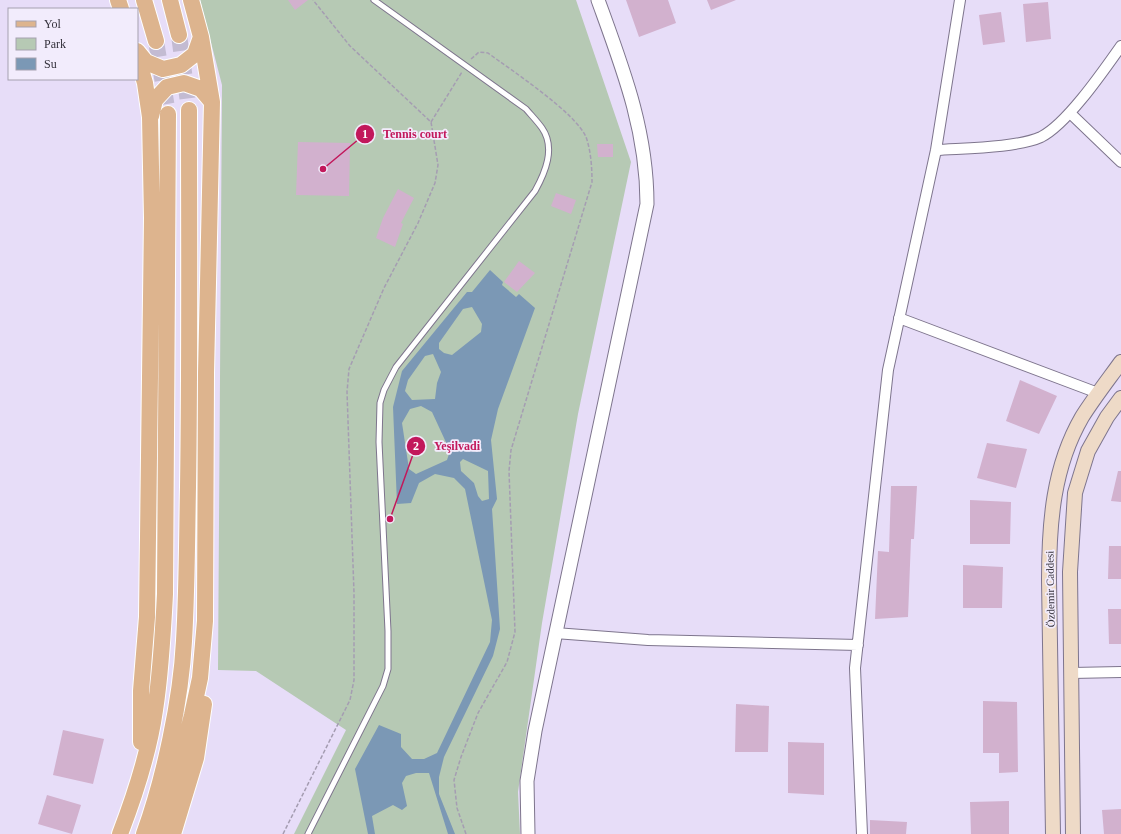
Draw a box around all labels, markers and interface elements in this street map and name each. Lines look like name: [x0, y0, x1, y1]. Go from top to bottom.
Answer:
legend: [8, 8, 138, 80]
text: Yol: [44, 17, 61, 31]
text: Park: [44, 37, 66, 51]
text: Su: [44, 57, 57, 71]
callout: Tennis court: [355, 122, 455, 146]
text: 1: [362, 127, 368, 141]
text: Tennis court: [383, 127, 447, 141]
callout: Yeşilvadi: [406, 434, 488, 458]
text: 2: [413, 439, 419, 453]
text: Yeşilvadi: [434, 439, 481, 453]
street label: Özdemir Caddesi: [1043, 551, 1057, 627]

